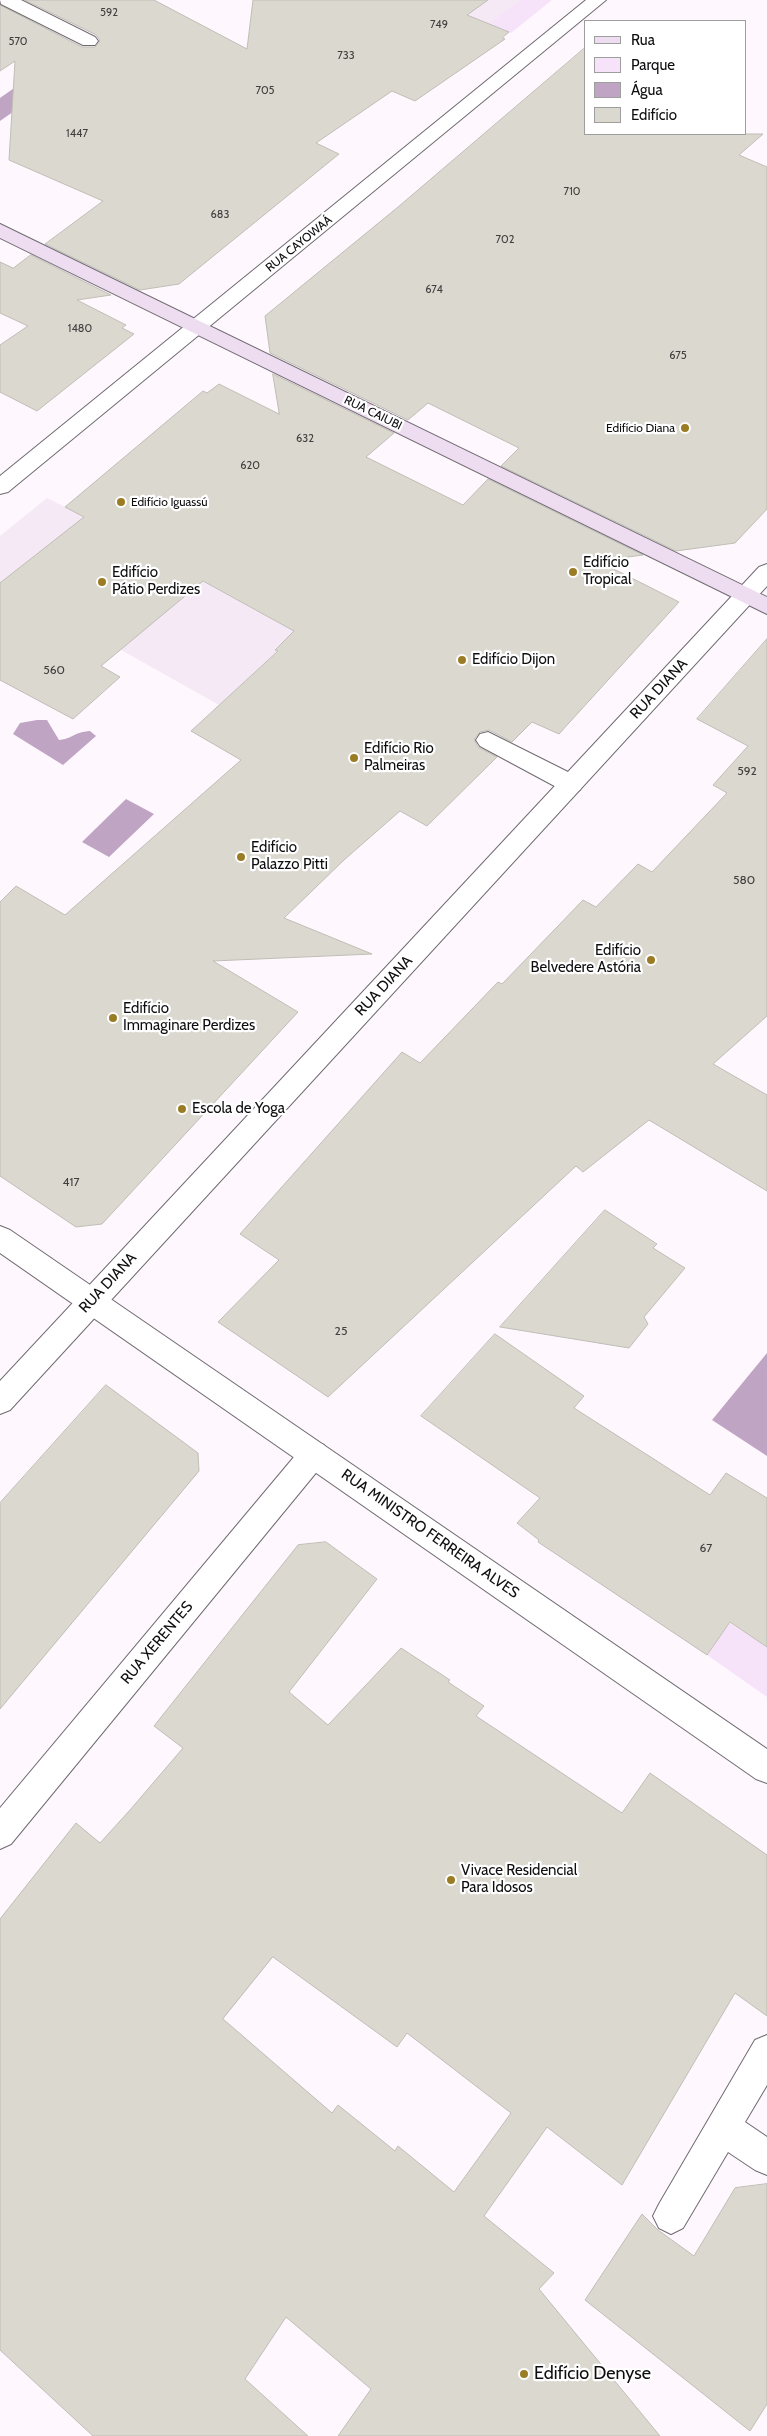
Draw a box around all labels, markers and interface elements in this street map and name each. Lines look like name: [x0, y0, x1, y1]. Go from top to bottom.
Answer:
house number: 592: [100, 6, 118, 20]
house number: 749: [430, 18, 448, 32]
legend: [584, 20, 747, 135]
text: Rua: [631, 31, 655, 49]
house number: 570: [8, 35, 28, 49]
house number: 733: [337, 49, 355, 63]
text: Parque: [631, 56, 675, 74]
text: Água: [631, 81, 663, 99]
house number: 705: [255, 84, 275, 98]
text: Edifício: [631, 106, 677, 124]
house number: 1447: [66, 127, 88, 141]
house number: 710: [564, 185, 580, 199]
house number: 683: [211, 208, 229, 222]
street label: RUA CAYOWAÁ: [263, 213, 335, 275]
house number: 702: [496, 233, 514, 247]
house number: 674: [425, 283, 443, 297]
house number: 1480: [68, 322, 92, 336]
house number: 675: [669, 349, 687, 363]
street label: RUA CAIUBI: [342, 393, 404, 433]
place label: Edifício Diana: [606, 421, 675, 435]
marker: Edifício Diana: [679, 422, 691, 434]
house number: 632: [296, 432, 314, 446]
house number: 620: [240, 459, 260, 473]
place label: Edifício Iguassú: [131, 495, 208, 509]
marker: Edifício Iguassú: [115, 496, 127, 508]
place label: Edifício Tropical: [583, 554, 632, 589]
place label: Edifício Pátio Perdizes: [112, 564, 200, 599]
marker: Edifício Tropical: [567, 566, 579, 578]
marker: Edifício Pátio Perdizes: [96, 576, 108, 588]
place label: Edifício Dijon: [472, 651, 555, 669]
marker: Edifício Dijon: [456, 654, 468, 666]
street label: RUA DIANA: [626, 655, 692, 723]
house number: 560: [43, 663, 65, 677]
place label: Edifício Rio Palmeiras: [364, 740, 434, 775]
marker: Edifício Rio Palmeiras: [348, 752, 360, 764]
house number: 592: [737, 764, 757, 778]
place label: Edifício Palazzo Pitti: [251, 839, 328, 874]
marker: Edifício Palazzo Pitti: [235, 851, 247, 863]
house number: 580: [733, 873, 755, 887]
place label: Edifício Belvedere Astória: [531, 942, 641, 977]
street label: RUA DIANA: [351, 952, 417, 1020]
marker: Edifício Belvedere Astória: [645, 954, 657, 966]
place label: Edifício Immaginare Perdizes: [123, 1000, 255, 1035]
marker: Edifício Immaginare Perdizes: [107, 1012, 119, 1024]
place label: Escola de Yoga: [192, 1100, 285, 1118]
marker: Escola de Yoga: [176, 1103, 188, 1115]
house number: 417: [63, 1175, 79, 1189]
street label: RUA DIANA: [75, 1249, 141, 1317]
house number: 25: [335, 1324, 347, 1338]
street label: RUA MINISTRO FERREIRA ALVES: [338, 1466, 522, 1602]
house number: 67: [700, 1541, 712, 1555]
street label: RUA XERENTES: [117, 1598, 197, 1688]
place label: Vivace Residencial Para Idosos: [461, 1862, 577, 1897]
marker: Vivace Residencial Para Idosos: [445, 1874, 457, 1886]
place label: Edifício Denyse: [534, 2363, 651, 2385]
marker: Edifício Denyse: [518, 2368, 530, 2380]

